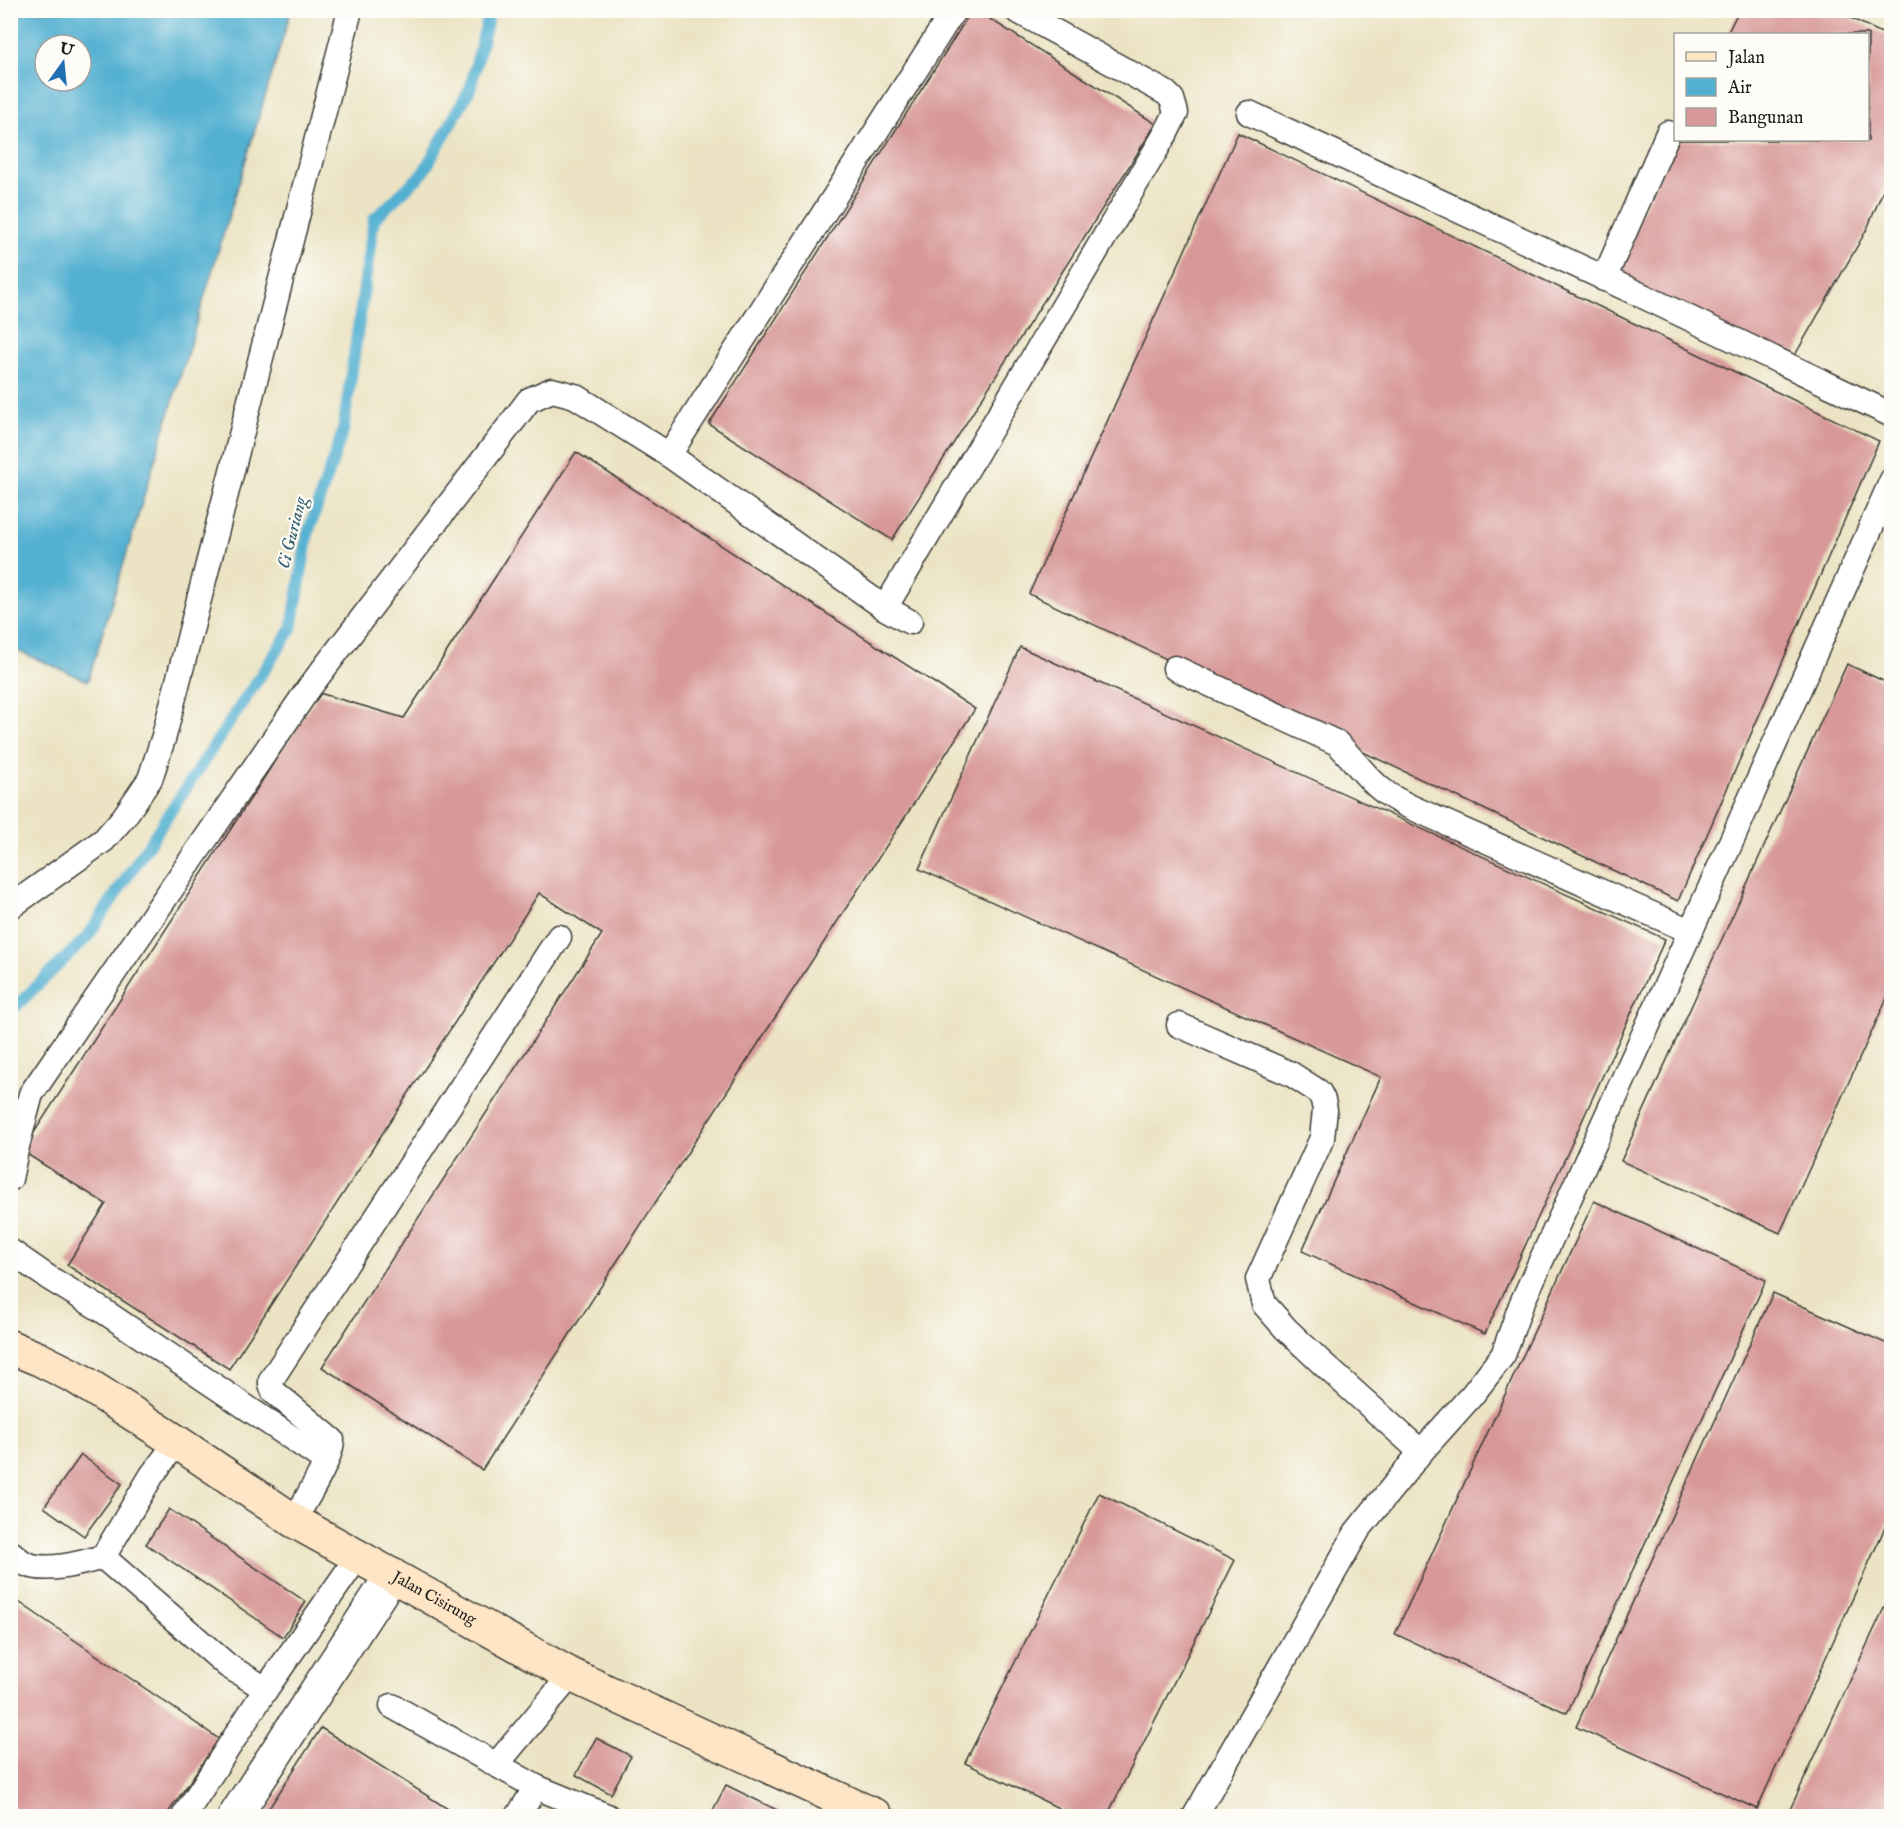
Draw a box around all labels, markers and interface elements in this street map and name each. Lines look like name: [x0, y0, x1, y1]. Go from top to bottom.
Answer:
north arrow: [33, 33, 93, 93]
legend: [1674, 33, 1869, 141]
text: U: [56, 39, 76, 62]
text: Jalan: [1726, 47, 1765, 70]
text: Air: [1727, 77, 1752, 100]
text: Bangunan: [1728, 107, 1804, 130]
water label: Ci Guriang: [273, 494, 313, 571]
street label: Jalan Cisirung: [387, 1566, 480, 1630]

